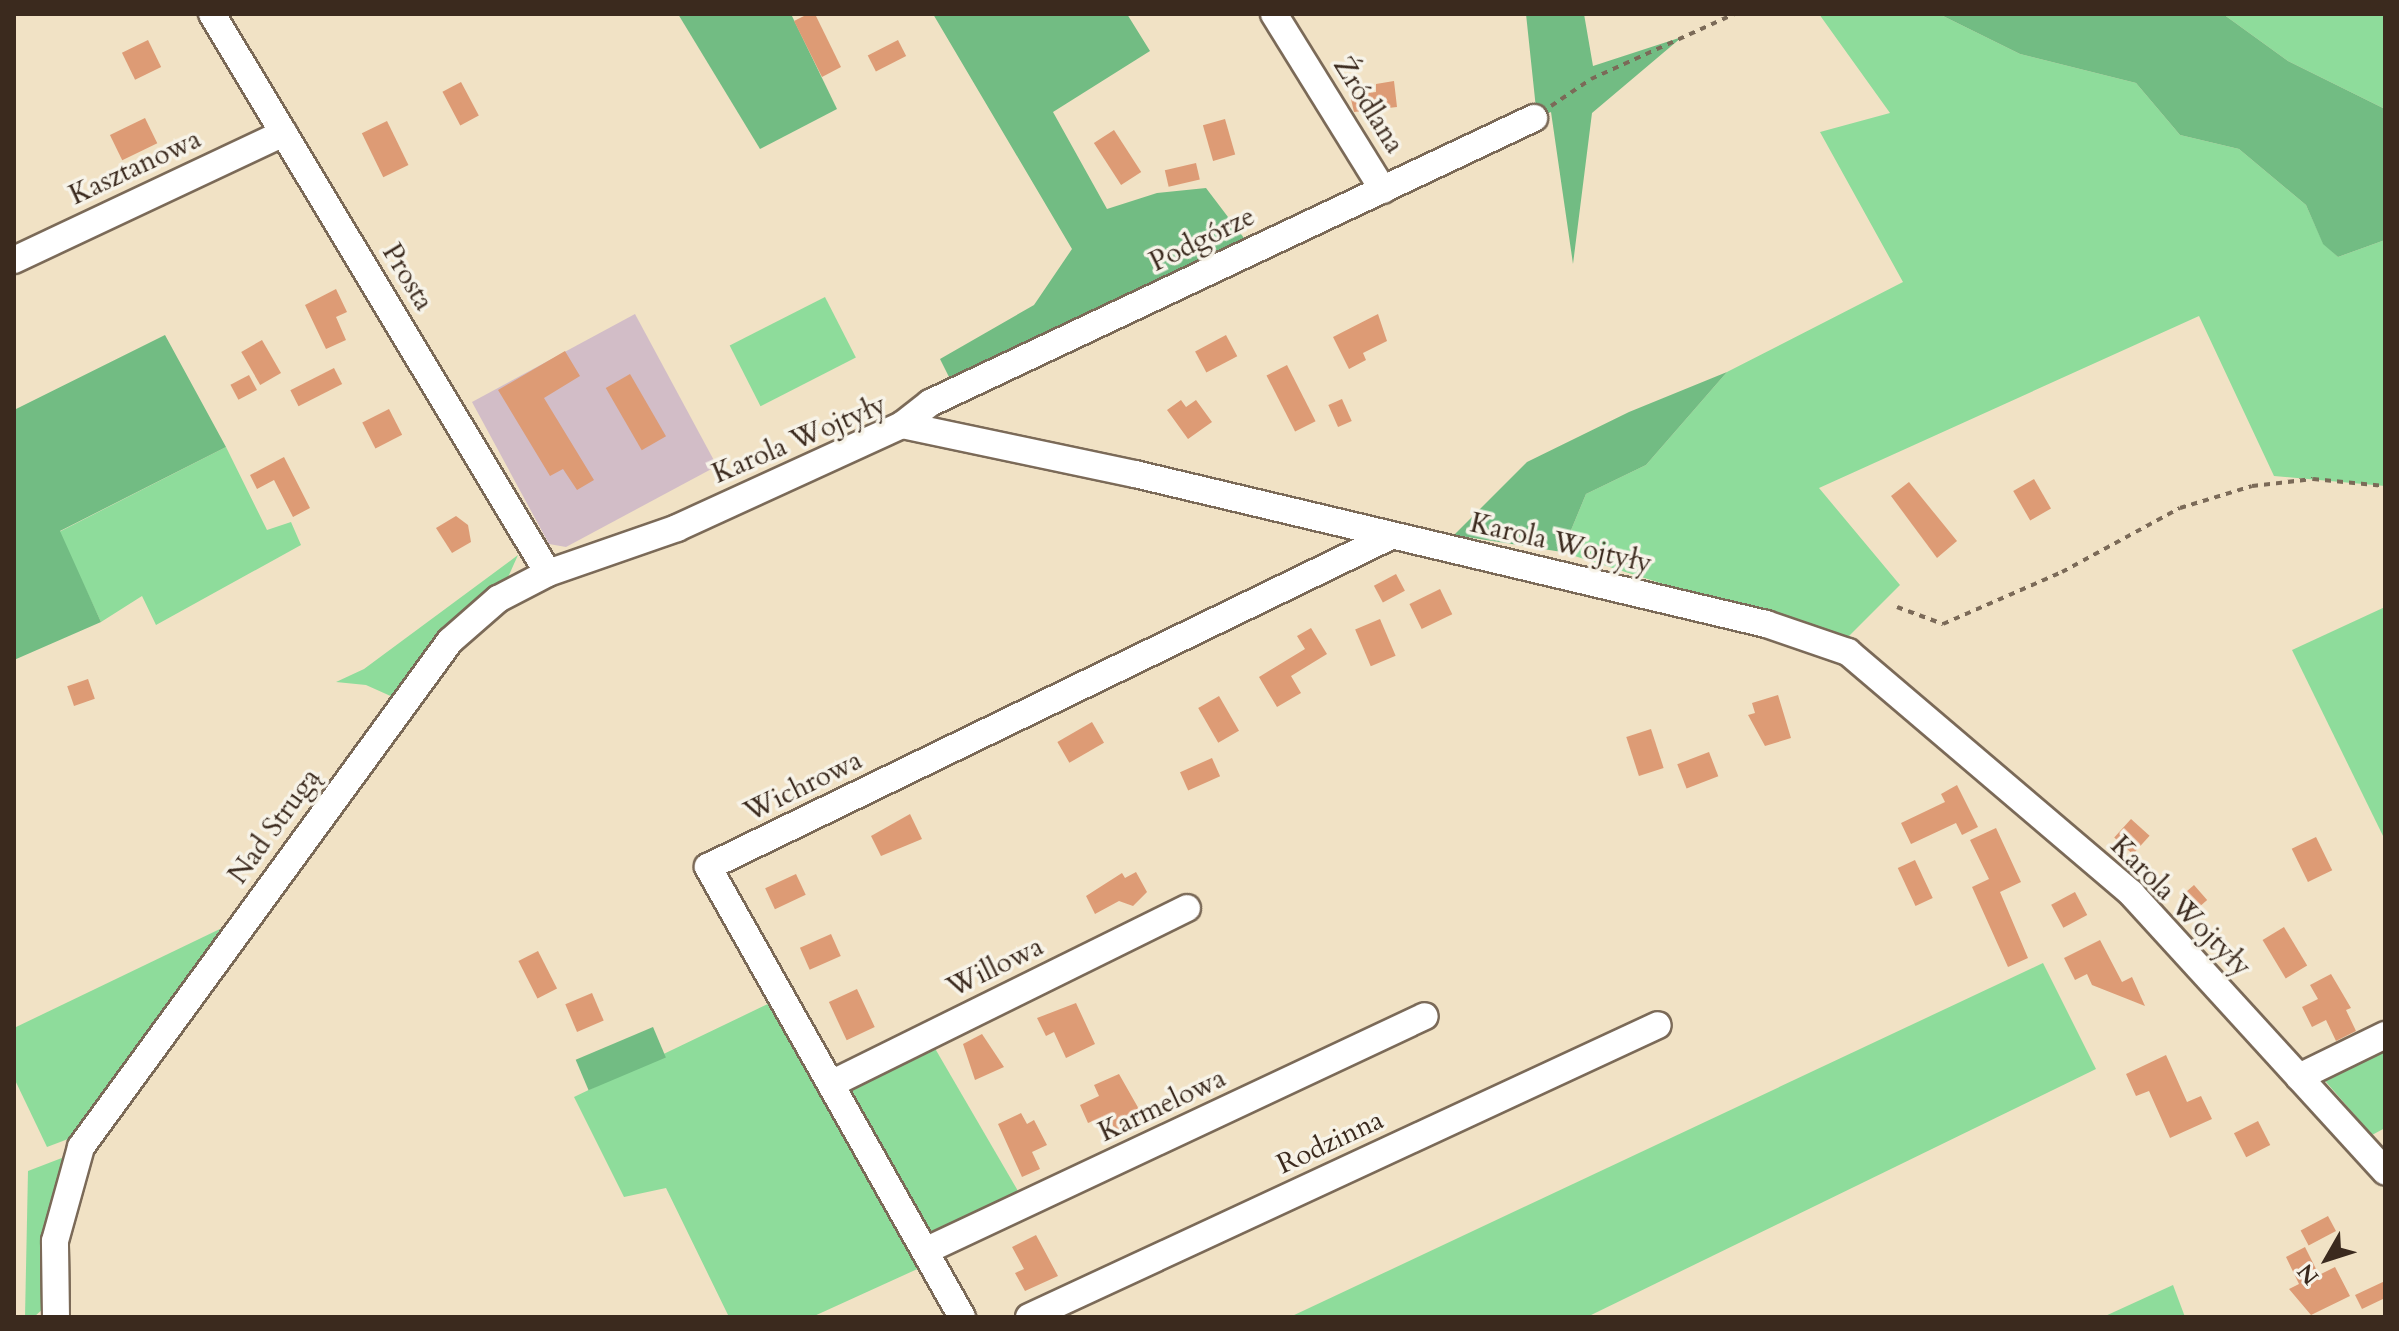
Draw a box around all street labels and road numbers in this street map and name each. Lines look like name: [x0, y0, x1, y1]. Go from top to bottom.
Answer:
street label: Źródlana: [1326, 51, 1412, 159]
street label: Kasztanowa: [64, 122, 206, 212]
street label: Podgórze: [1144, 199, 1260, 279]
street label: Prosta: [375, 237, 441, 317]
street label: Karola Wojtyły: [707, 387, 891, 491]
street label: Karola Wojtyły: [1467, 506, 1655, 580]
street label: Wichrowa: [739, 743, 867, 829]
street label: Nad Strugą: [221, 762, 327, 890]
street label: Karola Wojtyły: [2104, 829, 2258, 983]
street label: Willowa: [941, 929, 1049, 1005]
street label: Karmelowa: [1093, 1061, 1231, 1149]
street label: Rodzinna: [1271, 1103, 1389, 1181]

